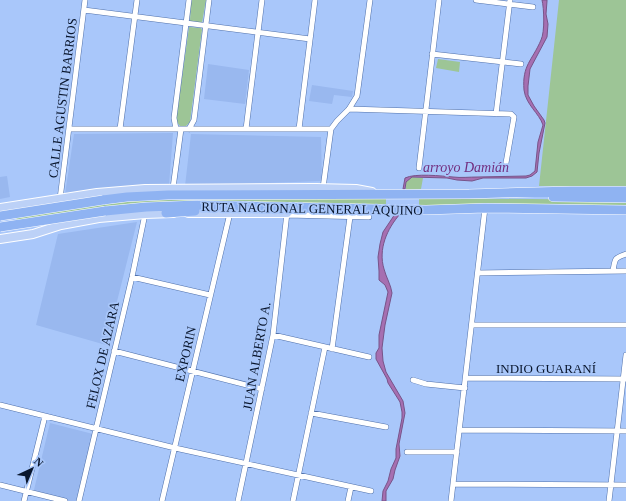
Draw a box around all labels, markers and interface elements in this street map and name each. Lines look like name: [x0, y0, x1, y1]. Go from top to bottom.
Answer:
street label: CALLE AGUSTIN BARRIOS: [45, 17, 80, 179]
water label: arroyo Damián: [423, 160, 509, 175]
street label: RUTA NACIONAL GENERAL AQUINO: [201, 199, 423, 218]
street label: FELOX DE AZARA: [83, 299, 122, 410]
street label: JUAN ALBERTO A.: [240, 301, 273, 411]
street label: EXPORIN: [172, 324, 199, 383]
street label: INDIO GUARANÍ: [496, 361, 596, 376]
north arrow: [12, 449, 52, 489]
text: N: [32, 455, 46, 469]

